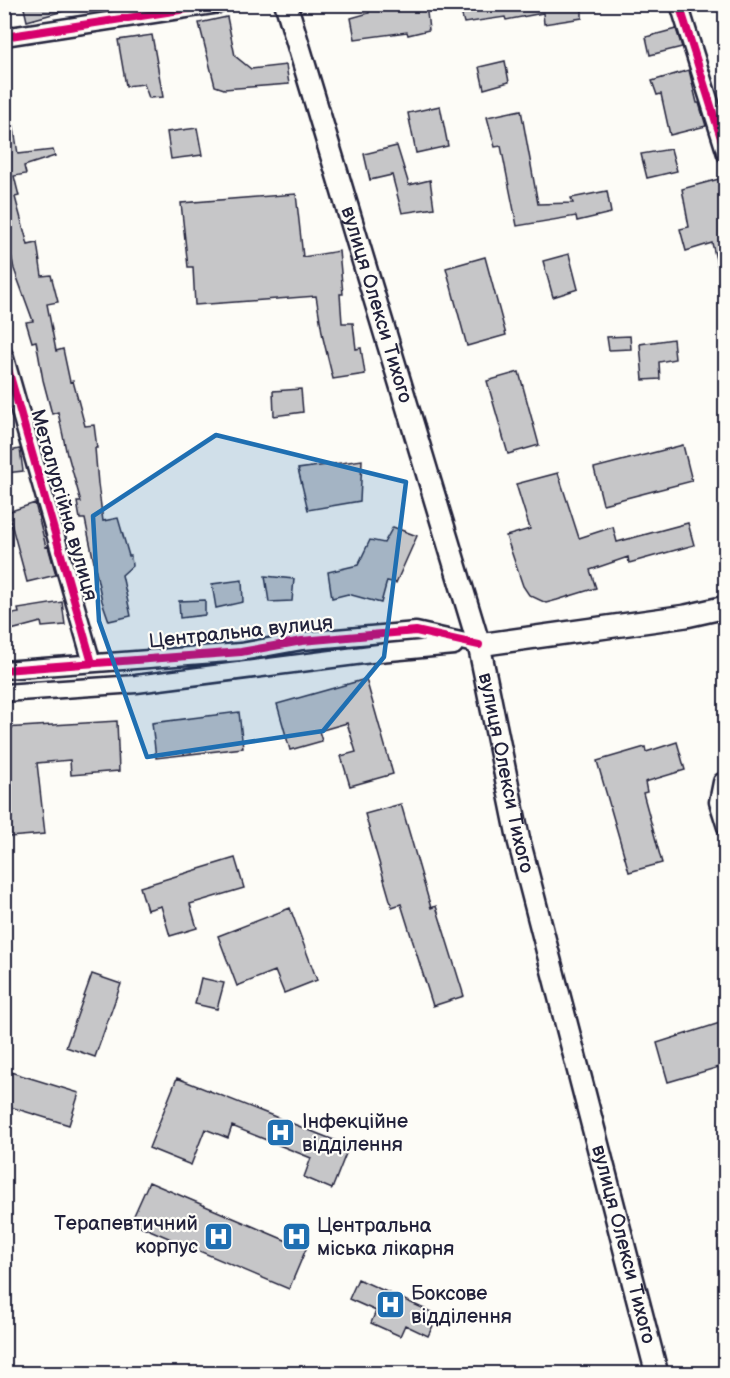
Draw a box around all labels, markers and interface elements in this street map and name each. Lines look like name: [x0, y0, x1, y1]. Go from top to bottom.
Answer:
street label: вулиця Олекси Тихого: [336, 204, 417, 406]
street label: Металургійна вулиця: [25, 406, 103, 604]
street label: Центральна вулиця: [148, 610, 334, 654]
street label: вулиця Олекси Тихого: [473, 671, 539, 876]
place label: Інфекційне відділення: [302, 1110, 408, 1157]
hospital icon: Інфекційне відділення: [265, 1117, 297, 1149]
street label: вулиця Олекси Тихого: [586, 1142, 661, 1346]
place label: Терапевтичний корпус: [54, 1212, 198, 1259]
place label: Центральна міська лікарня: [317, 1214, 454, 1261]
hospital icon: Терапевтичний корпус: [203, 1220, 235, 1252]
hospital icon: Центральна міська лікарня: [280, 1221, 312, 1253]
place label: Боксове відділення: [411, 1282, 512, 1329]
hospital icon: Боксове відділення: [374, 1289, 406, 1321]

